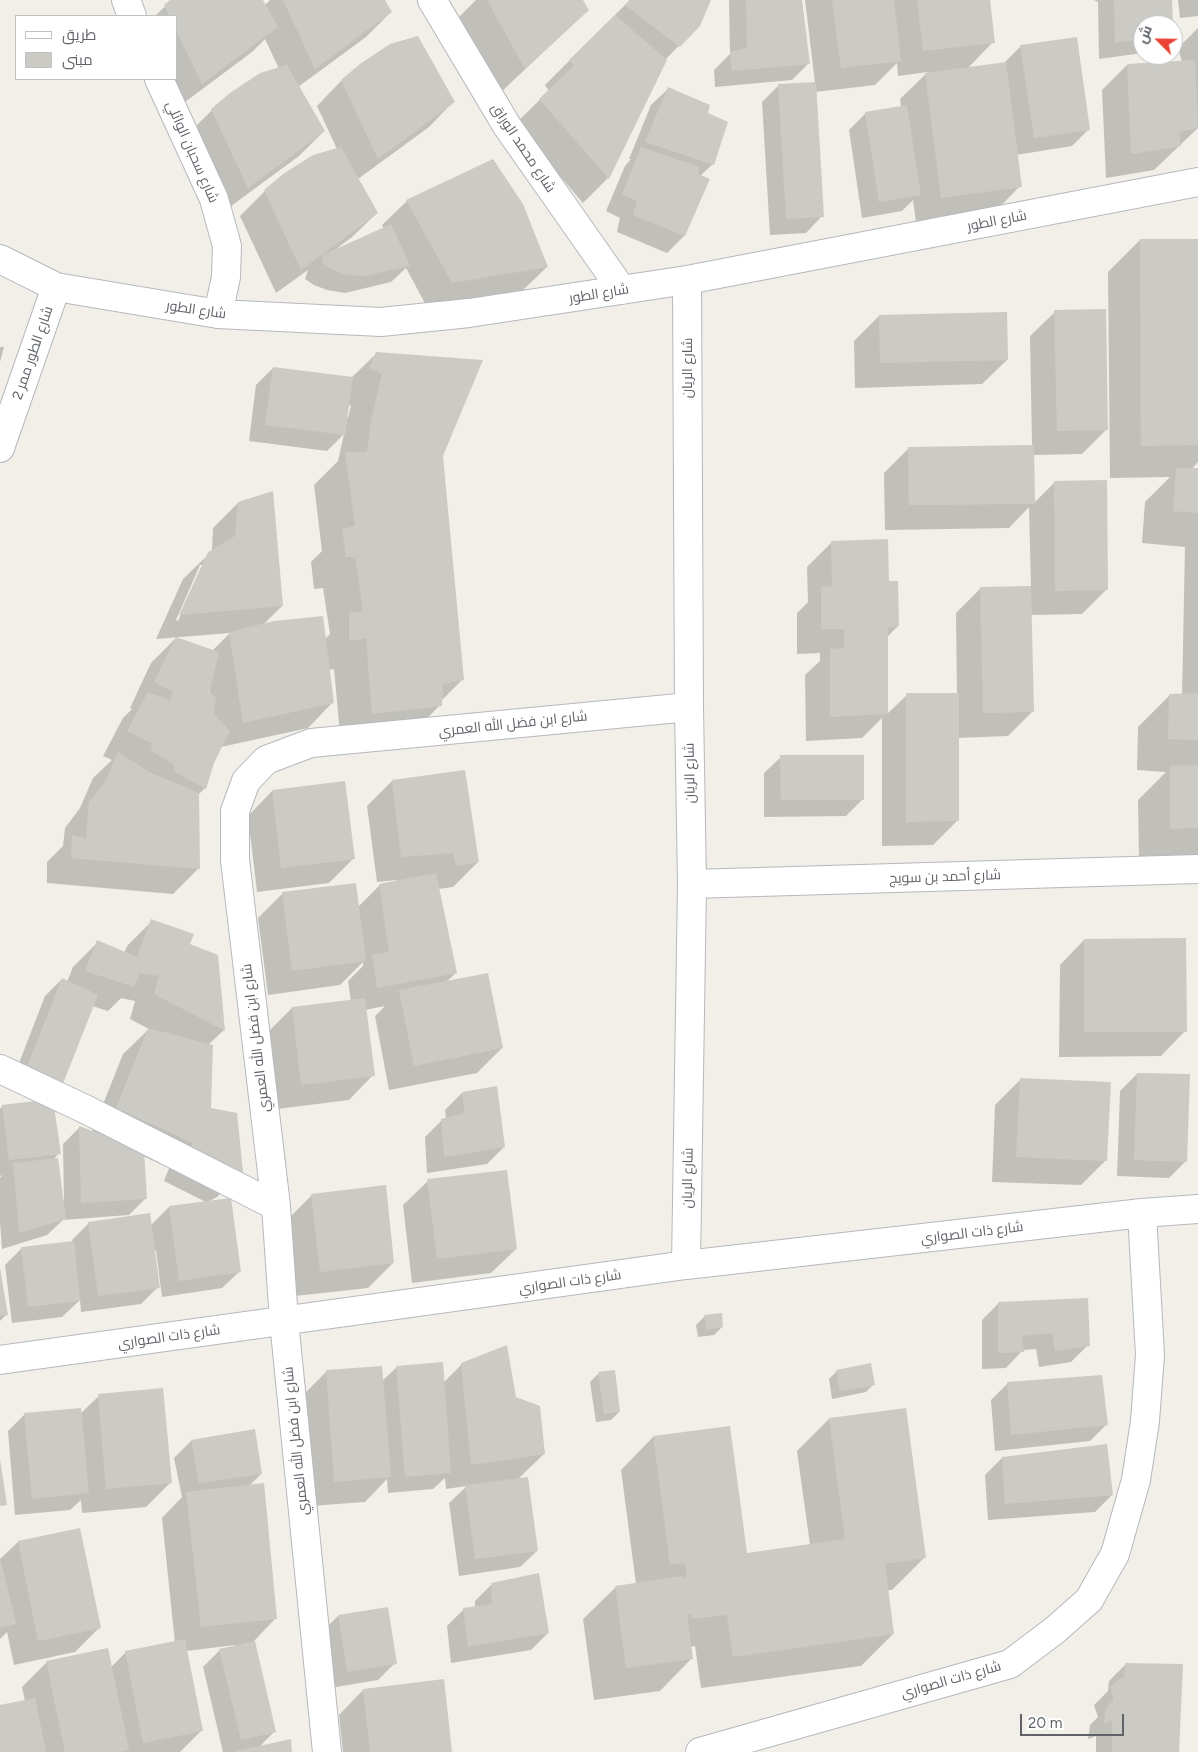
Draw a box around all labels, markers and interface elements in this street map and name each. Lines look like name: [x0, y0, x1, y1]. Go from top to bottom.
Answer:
legend: [15, 15, 178, 80]
north arrow: [1133, 15, 1183, 65]
text: ش: [1133, 23, 1156, 46]
text: طريق: [62, 26, 96, 44]
text: مبنى: [62, 51, 93, 69]
street label: شارع سحبان الوائلي: [162, 99, 222, 205]
street label: شارع محمد الوراق: [487, 100, 559, 196]
street label: شارع الطور: [966, 207, 1028, 235]
street label: شارع الطور: [568, 281, 630, 307]
street label: شارع الطور: [165, 297, 227, 323]
street label: شارع الطور ممر 2: [9, 304, 57, 402]
street label: شارع الريان: [680, 338, 696, 398]
street label: شارع ابن فضل الله العمري: [438, 708, 588, 740]
street label: شارع الريان: [681, 743, 699, 803]
street label: شارع أحمد بن سويج: [889, 867, 1001, 887]
street label: شارع ابن فضل الله العمري: [239, 963, 273, 1113]
street label: شارع الريان: [679, 1148, 697, 1208]
street label: شارع ذات الصواري: [920, 1218, 1024, 1248]
street label: شارع ذات الصواري: [518, 1266, 622, 1298]
street label: شارع ذات الصواري: [117, 1321, 221, 1353]
street label: شارع ابن فضل الله العمري: [280, 1366, 312, 1516]
street label: شارع ذات الصواري: [899, 1658, 1003, 1702]
scale bar: [1023, 1704, 1127, 1736]
text: 20 m: [1028, 1714, 1062, 1732]

